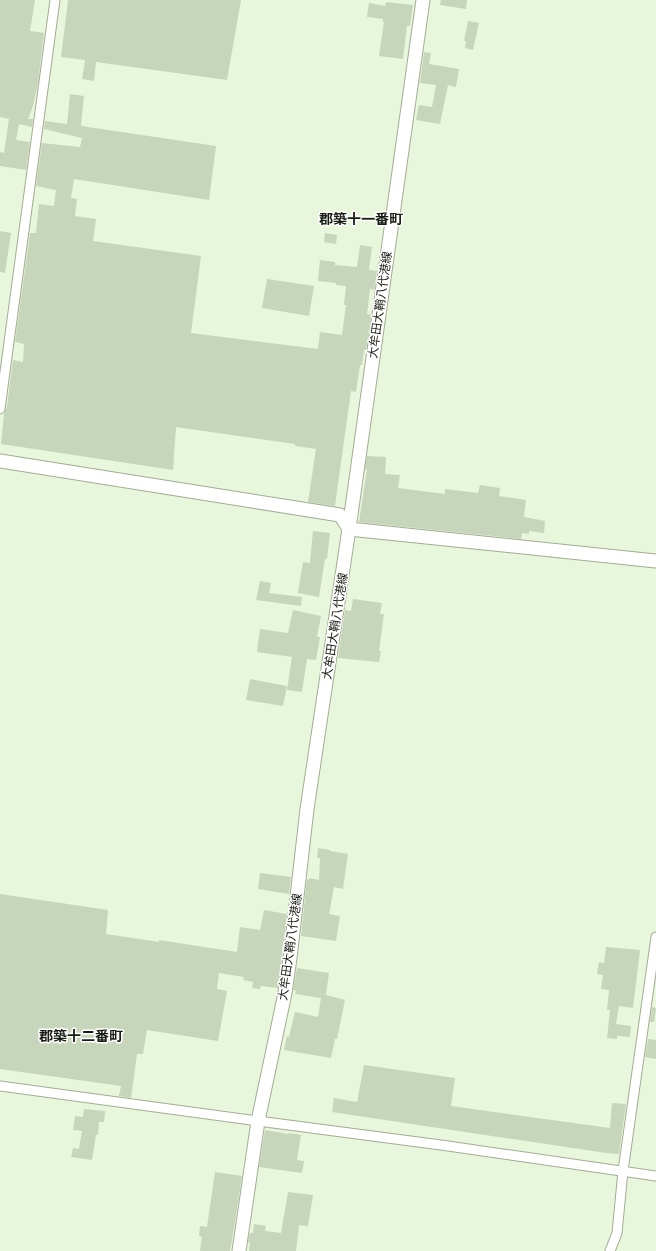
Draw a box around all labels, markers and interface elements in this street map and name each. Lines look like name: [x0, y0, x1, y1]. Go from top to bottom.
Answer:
district label: 郡築十一番町: [319, 210, 403, 227]
street label: 大牟田大鞘八代港線: [365, 250, 394, 359]
street label: 大牟田大鞘八代港線: [319, 571, 350, 680]
street label: 大牟田大鞘八代港線: [275, 892, 304, 1001]
district label: 郡築十二番町: [39, 1027, 123, 1044]

